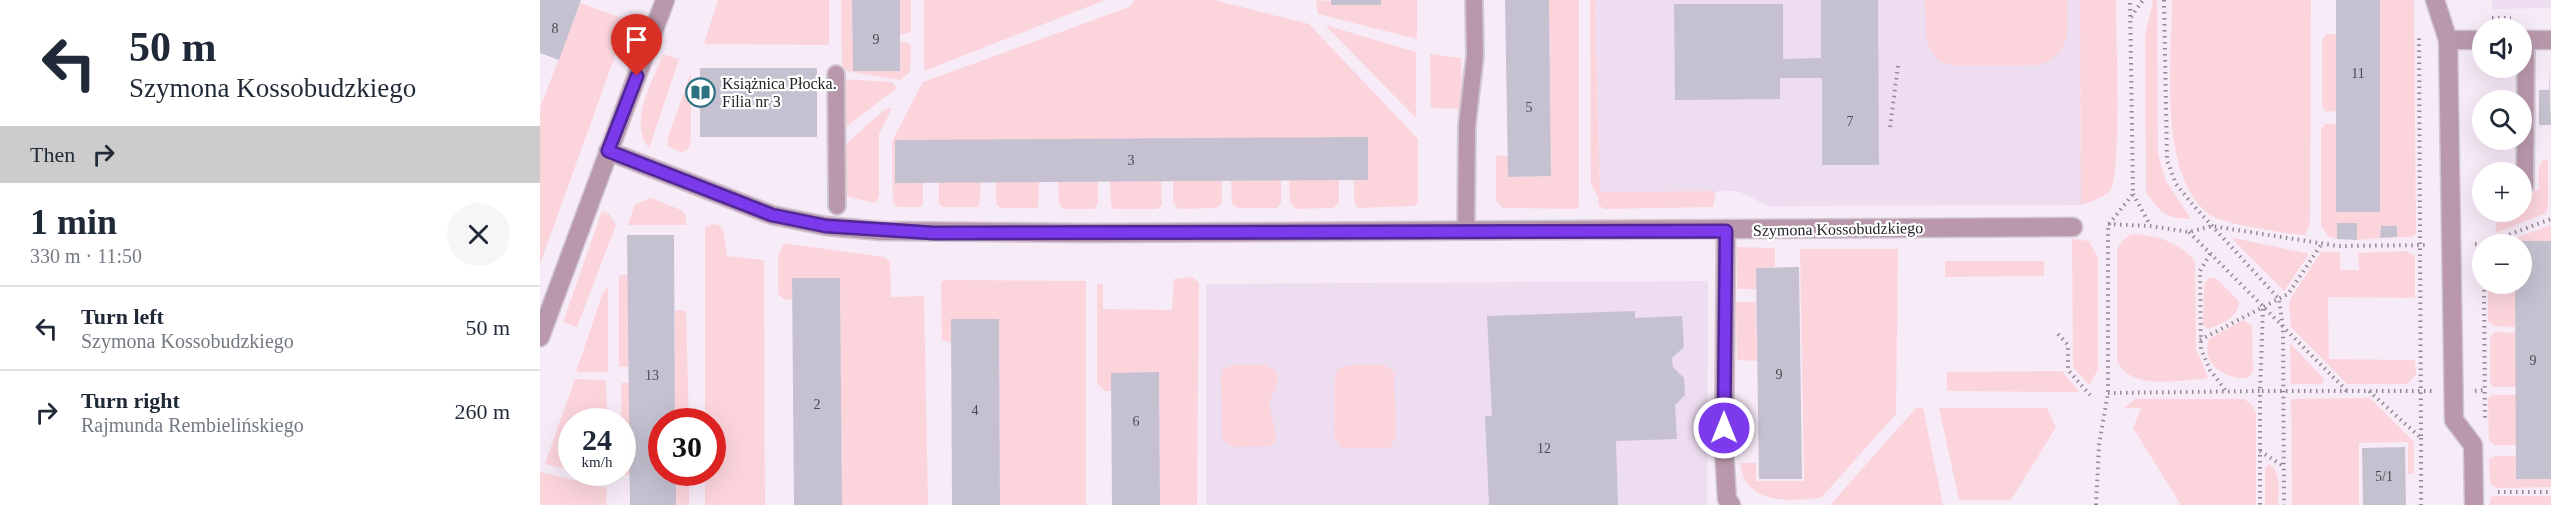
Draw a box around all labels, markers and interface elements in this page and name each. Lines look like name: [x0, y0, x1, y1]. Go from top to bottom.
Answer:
pin: [611, 14, 662, 76]
map controls: [2472, 18, 2532, 294]
button: sound: [2472, 18, 2532, 78]
house number: 8: [552, 21, 559, 36]
icon: arrive: [620, 23, 653, 56]
icon: left: [30, 24, 108, 102]
text: 50 m: [129, 24, 217, 70]
house number: 9: [873, 32, 880, 47]
house number: 11: [2351, 66, 2365, 81]
text: Szymona Kossobudzkiego: [129, 73, 416, 103]
place label: Książnica Płocka. Filia nr 3: [722, 75, 837, 110]
library icon: Książnica Płocka. Filia nr 3: [685, 76, 717, 108]
button: search: [2472, 90, 2532, 150]
house number: 5: [1526, 100, 1533, 115]
house number: 7: [1847, 114, 1854, 129]
icon: right: [87, 138, 120, 171]
text: Then: [30, 142, 75, 167]
house number: 3: [1128, 153, 1135, 168]
button: +: [2472, 162, 2532, 222]
text: 1 min: [30, 202, 117, 242]
button: close: [447, 203, 510, 266]
street label: Szymona Kossobudzkiego: [1753, 219, 1923, 240]
button: −: [2472, 234, 2532, 294]
text: 330 m · 11:50: [30, 245, 142, 267]
text: Turn left: [81, 304, 164, 329]
icon: left: [30, 312, 63, 345]
text: 50 m: [465, 315, 510, 340]
text: Szymona Kossobudzkiego: [81, 330, 294, 352]
house number: 9: [2530, 353, 2537, 368]
house number: 9: [1776, 367, 1783, 382]
house number: 13: [645, 368, 659, 383]
text: Turn right: [81, 388, 180, 413]
icon: right: [30, 396, 63, 429]
position arrow: [1692, 396, 1756, 460]
house number: 2: [814, 397, 821, 412]
text: 260 m: [454, 399, 510, 424]
house number: 4: [972, 403, 979, 418]
speed limit sign: 30: [648, 408, 726, 486]
text: Rajmunda Rembielińskiego: [81, 414, 304, 436]
house number: 6: [1133, 414, 1140, 429]
text: 24: [582, 423, 612, 456]
house number: 12: [1537, 441, 1551, 456]
text: km/h: [582, 454, 612, 470]
house number: 5/1: [2375, 469, 2393, 484]

